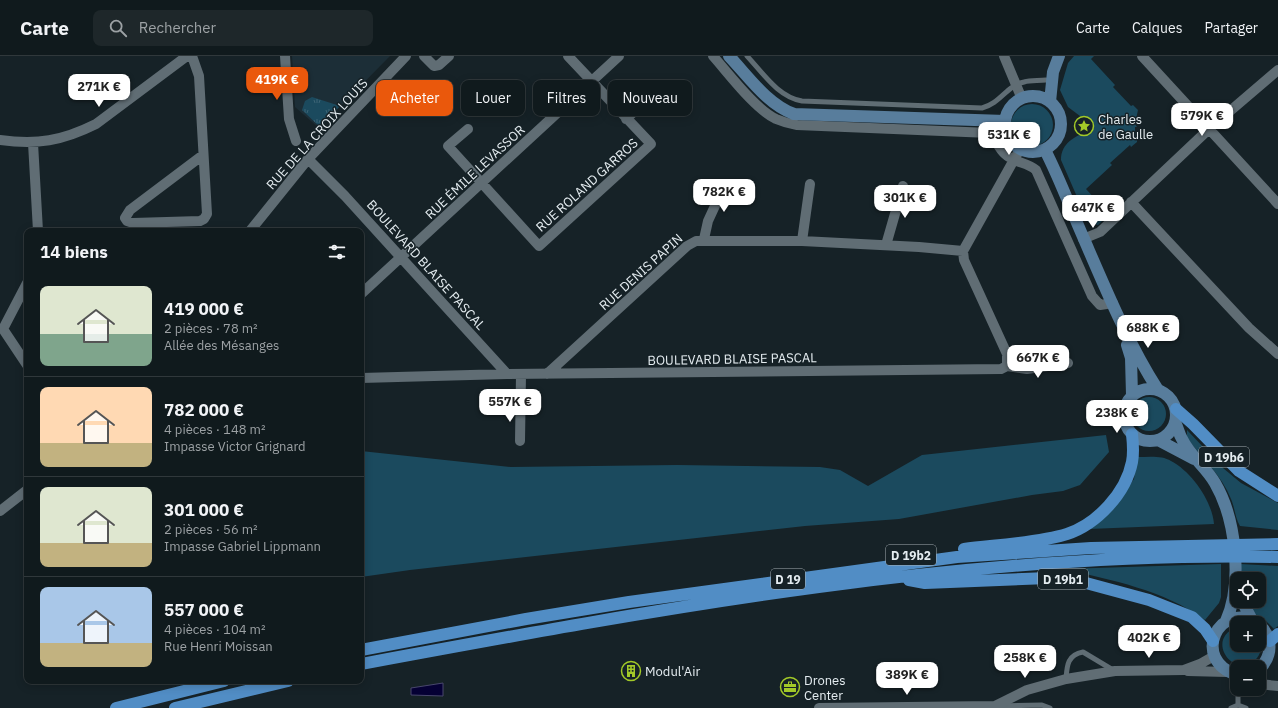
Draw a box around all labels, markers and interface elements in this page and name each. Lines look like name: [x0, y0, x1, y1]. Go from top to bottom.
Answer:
search box: [93, 10, 373, 46]
text: Carte: [20, 16, 69, 40]
icon: search: [107, 17, 129, 39]
text: Rechercher: [139, 18, 216, 37]
text: Carte: [1076, 19, 1110, 37]
text: Calques: [1132, 19, 1182, 37]
text: Partager: [1204, 19, 1258, 37]
pin: 419K €: [244, 67, 310, 101]
text: 419K €: [255, 71, 299, 88]
pin: 271K €: [66, 74, 132, 108]
street label: RUE DE LA CROIX LOUIS: [263, 75, 371, 193]
text: 271K €: [77, 78, 121, 95]
chip: Acheter: [376, 80, 453, 116]
chip: Louer: [461, 80, 525, 116]
chip: Filtres: [533, 80, 600, 116]
chip: Nouveau: [608, 80, 692, 116]
pin: 579K €: [1169, 103, 1235, 137]
text: 579K €: [1180, 107, 1224, 124]
place label: Charles de Gaulle: [1098, 111, 1153, 143]
place icon: Charles de Gaulle: [1073, 115, 1095, 137]
street label: RUE ÉMILE LEVASSOR: [422, 121, 528, 223]
pin: 531K €: [976, 122, 1042, 156]
text: 531K €: [987, 126, 1031, 143]
street label: RUE ROLAND GARROS: [532, 135, 642, 235]
pin: 782K €: [691, 179, 757, 213]
text: 782K €: [702, 183, 746, 200]
pin: 301K €: [872, 185, 938, 219]
text: 301K €: [883, 189, 927, 206]
pin: 647K €: [1060, 195, 1126, 229]
street label: BOULEVARD BLAISE PASCAL: [363, 196, 489, 334]
text: 647K €: [1071, 199, 1115, 216]
street label: RUE DENIS PAPIN: [596, 230, 686, 314]
text: 14 biens: [40, 241, 108, 263]
icon: filters: [326, 241, 348, 263]
text: 419 000 €: [164, 298, 244, 320]
icon: home: [72, 302, 120, 350]
pin: 688K €: [1115, 315, 1181, 349]
text: 688K €: [1126, 319, 1170, 336]
text: 2 pièces · 78 m²: [164, 320, 258, 337]
text: Allée des Mésanges: [164, 337, 279, 354]
pin: 667K €: [1005, 345, 1071, 379]
street label: BOULEVARD BLAISE PASCAL: [647, 349, 817, 369]
text: 667K €: [1016, 349, 1060, 366]
pin: 557K €: [477, 389, 543, 423]
text: 557K €: [488, 393, 532, 410]
text: 782 000 €: [164, 399, 244, 421]
pin: 238K €: [1084, 400, 1150, 434]
icon: home: [72, 403, 120, 451]
text: 238K €: [1095, 404, 1139, 421]
text: 4 pièces · 148 m²: [164, 421, 265, 438]
text: Impasse Victor Grignard: [164, 438, 306, 455]
road number: D 19b6: [1199, 447, 1249, 467]
text: 301 000 €: [164, 499, 244, 521]
icon: home: [72, 503, 120, 551]
text: 2 pièces · 56 m²: [164, 521, 258, 538]
text: Impasse Gabriel Lippmann: [164, 538, 321, 555]
road number: D 19b2: [886, 545, 936, 565]
road number: D 19: [771, 569, 805, 589]
road number: D 19b1: [1038, 569, 1088, 589]
map controls: [1230, 572, 1266, 696]
button: locate: [1230, 572, 1266, 608]
text: 557 000 €: [164, 599, 244, 621]
icon: home: [72, 603, 120, 651]
button: +: [1230, 616, 1266, 652]
text: 4 pièces · 104 m²: [164, 621, 265, 638]
pin: 402K €: [1116, 625, 1182, 659]
text: 402K €: [1127, 629, 1171, 646]
text: Rue Henri Moissan: [164, 638, 273, 655]
pin: 258K €: [992, 645, 1058, 679]
text: 258K €: [1003, 649, 1047, 666]
building icon: Modul'Air: [620, 660, 642, 682]
button: −: [1230, 660, 1266, 696]
pin: 389K €: [874, 662, 940, 696]
place label: Modul'Air: [645, 663, 700, 680]
text: 389K €: [885, 666, 929, 683]
place label: Drones Center: [804, 672, 846, 704]
office icon: Drones Center: [779, 676, 801, 698]

